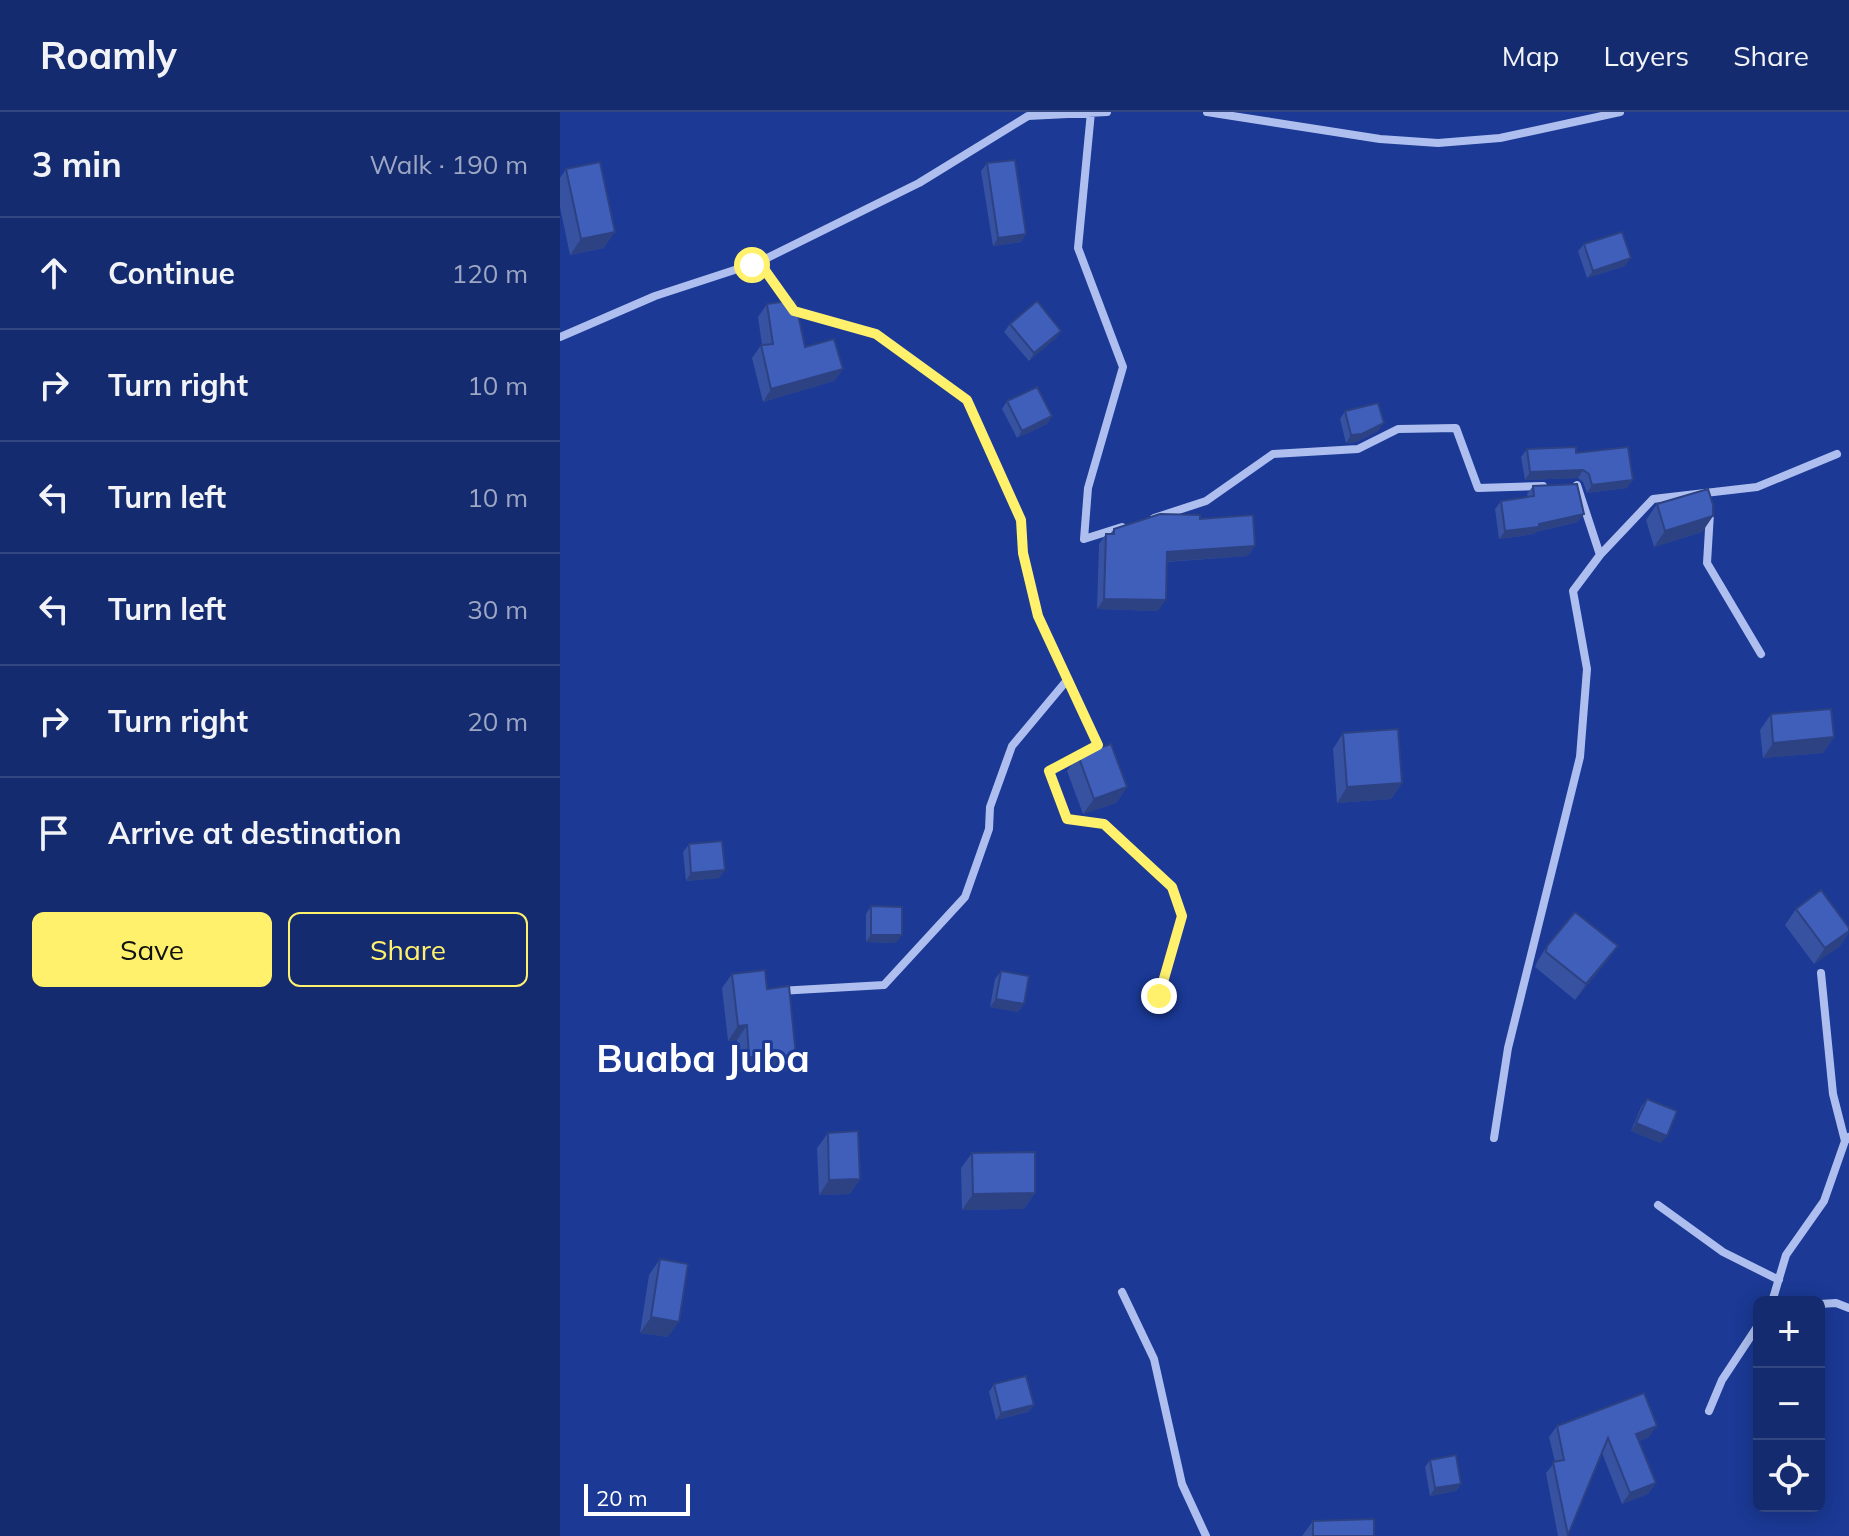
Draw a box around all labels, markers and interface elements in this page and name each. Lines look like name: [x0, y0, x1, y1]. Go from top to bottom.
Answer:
text: Roamly: [40, 31, 177, 79]
text: Map: [1502, 38, 1559, 73]
text: Layers: [1603, 38, 1689, 73]
text: Share: [1733, 38, 1809, 73]
text: 3 min: [32, 143, 122, 186]
text: Walk · 190 m: [369, 148, 528, 181]
route start: [734, 247, 770, 283]
icon: ahead: [32, 251, 76, 295]
text: Continue: [108, 254, 235, 292]
text: 120 m: [452, 257, 528, 290]
icon: right: [32, 363, 76, 407]
text: Turn right: [108, 366, 248, 404]
text: 10 m: [467, 369, 528, 402]
icon: left: [32, 475, 76, 519]
text: Turn left: [108, 478, 226, 516]
text: 10 m: [467, 481, 528, 514]
icon: left: [32, 587, 76, 631]
text: Turn left: [108, 590, 226, 628]
text: 30 m: [467, 593, 528, 626]
icon: right: [32, 699, 76, 743]
text: Turn right: [108, 702, 248, 740]
text: 20 m: [467, 705, 528, 738]
icon: arrive: [32, 811, 76, 855]
text: Arrive at destination: [108, 814, 402, 852]
button: Save: [32, 912, 272, 987]
button: Share: [288, 912, 528, 987]
route end: [1141, 978, 1177, 1014]
district label: Buaba Juba: [596, 1034, 810, 1082]
map controls: [1753, 1296, 1825, 1512]
button: +: [1753, 1296, 1825, 1368]
button: −: [1753, 1368, 1825, 1440]
button: locate: [1753, 1440, 1825, 1512]
scale bar: [584, 1480, 690, 1516]
text: 20 m: [596, 1484, 647, 1512]

